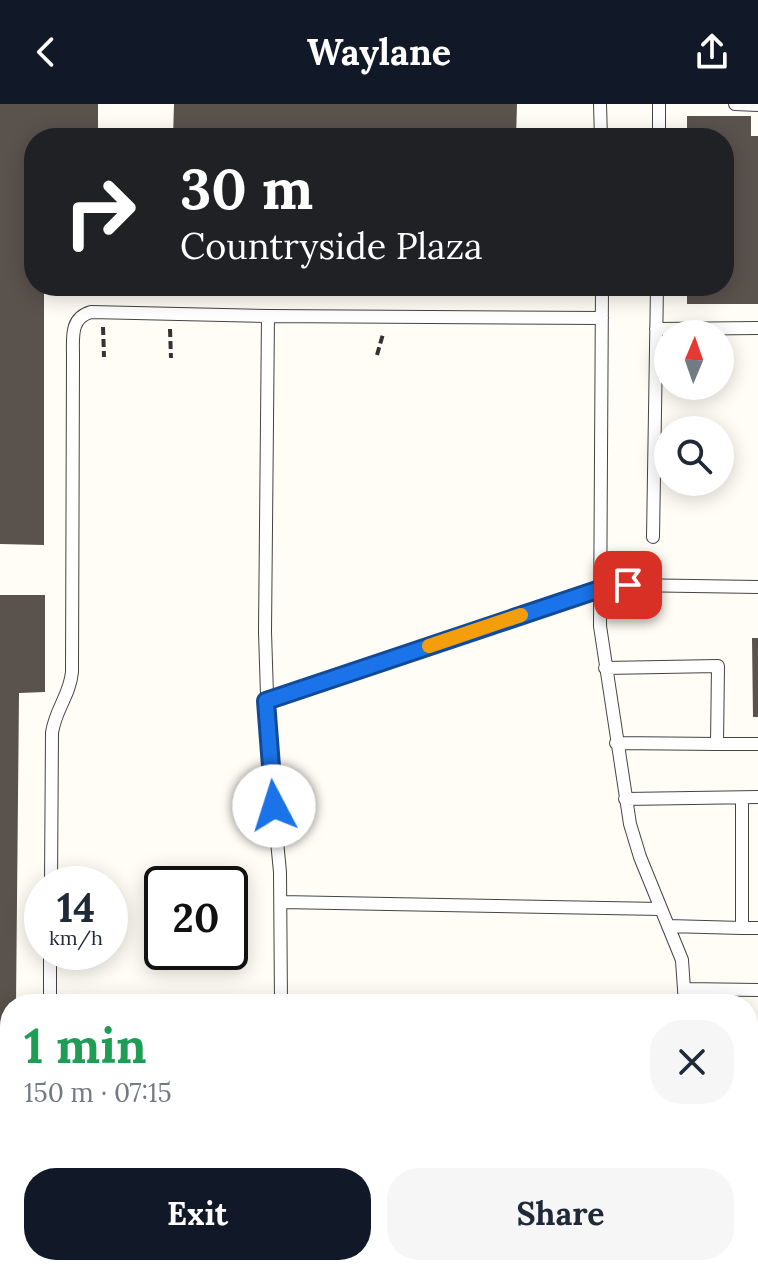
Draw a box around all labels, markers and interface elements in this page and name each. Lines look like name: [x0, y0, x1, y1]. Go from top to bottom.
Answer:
text: Waylane: [307, 29, 451, 75]
icon: back: [24, 30, 68, 74]
icon: share: [690, 30, 734, 74]
text: 30 m: [180, 153, 313, 224]
icon: right: [48, 160, 152, 264]
text: Countryside Plaza: [180, 223, 483, 269]
north arrow: [654, 320, 734, 400]
map controls: [654, 320, 734, 496]
button: search: [654, 416, 734, 496]
pin: [594, 551, 662, 619]
icon: arrive: [606, 563, 650, 607]
position arrow: [232, 764, 316, 848]
speed limit sign: 20: [144, 866, 248, 970]
text: 14: [57, 882, 95, 933]
text: km/h: [49, 925, 103, 950]
text: 1 min: [24, 1015, 147, 1076]
button: close: [650, 1020, 734, 1104]
text: 150 m · 07:15: [24, 1076, 172, 1109]
button: Exit: [24, 1168, 371, 1260]
button: Share: [387, 1168, 734, 1260]

